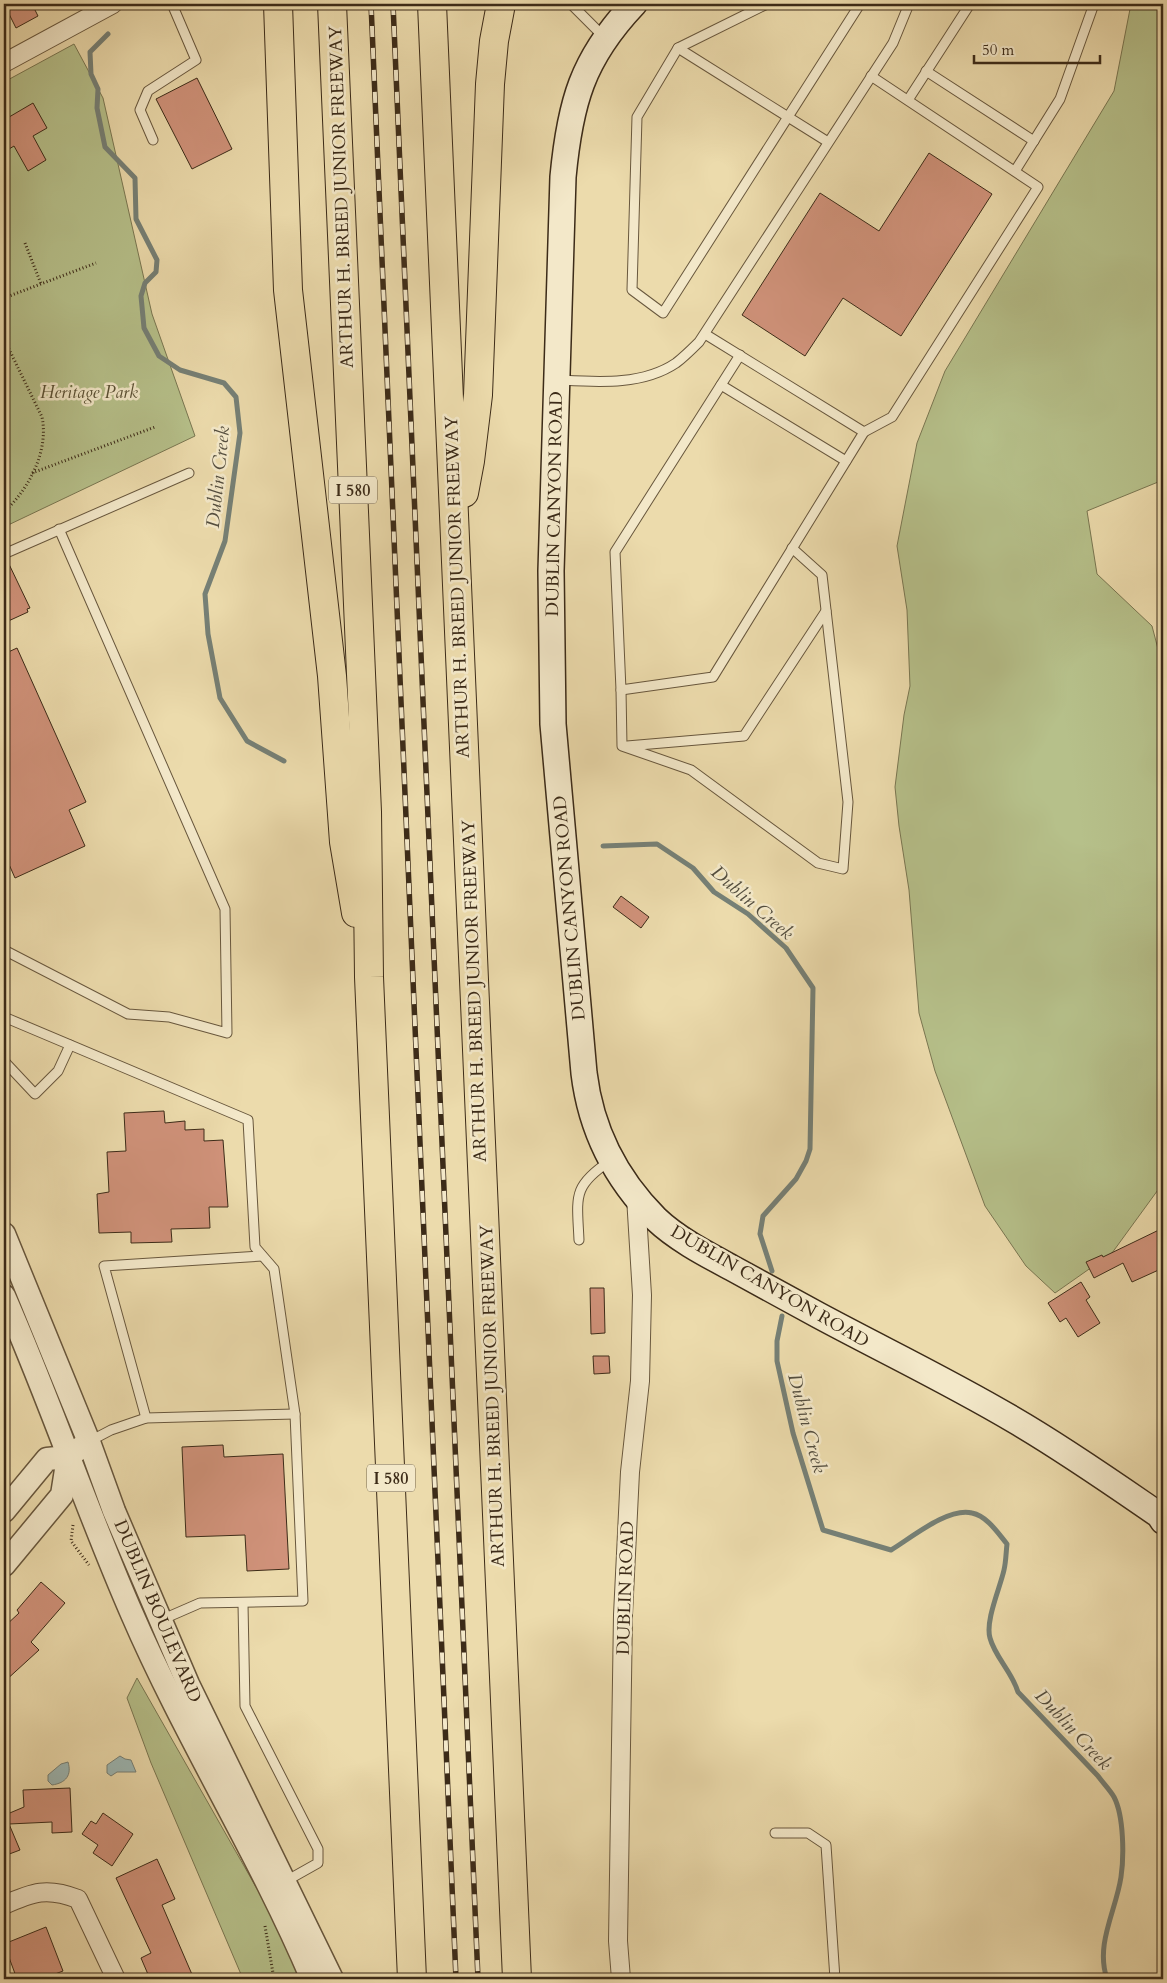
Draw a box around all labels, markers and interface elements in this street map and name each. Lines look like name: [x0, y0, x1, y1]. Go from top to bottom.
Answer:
street label: ARTHUR H. BREED JUNIOR FREEWAY: [323, 25, 360, 369]
scale bar: [974, 32, 1101, 64]
text: 50 m: [982, 40, 1014, 60]
park label: Heritage Park: [40, 380, 138, 405]
street label: DUBLIN CANYON ROAD: [540, 391, 569, 617]
street label: ARTHUR H. BREED JUNIOR FREEWAY: [439, 415, 476, 759]
water label: Dublin Creek: [200, 424, 236, 529]
road number: I 580: [329, 476, 377, 504]
street label: DUBLIN CANYON ROAD: [547, 795, 592, 1021]
street label: ARTHUR H. BREED JUNIOR FREEWAY: [456, 819, 493, 1163]
water label: Dublin Creek: [705, 859, 800, 946]
street label: DUBLIN CANYON ROAD: [666, 1219, 874, 1354]
street label: ARTHUR H. BREED JUNIOR FREEWAY: [474, 1224, 511, 1568]
water label: Dublin Creek: [781, 1371, 833, 1476]
road number: I 580: [367, 1465, 415, 1492]
street label: DUBLIN BOULEVARD: [108, 1516, 207, 1706]
street label: DUBLIN ROAD: [611, 1520, 640, 1656]
water label: Dublin Creek: [1029, 1683, 1118, 1776]

